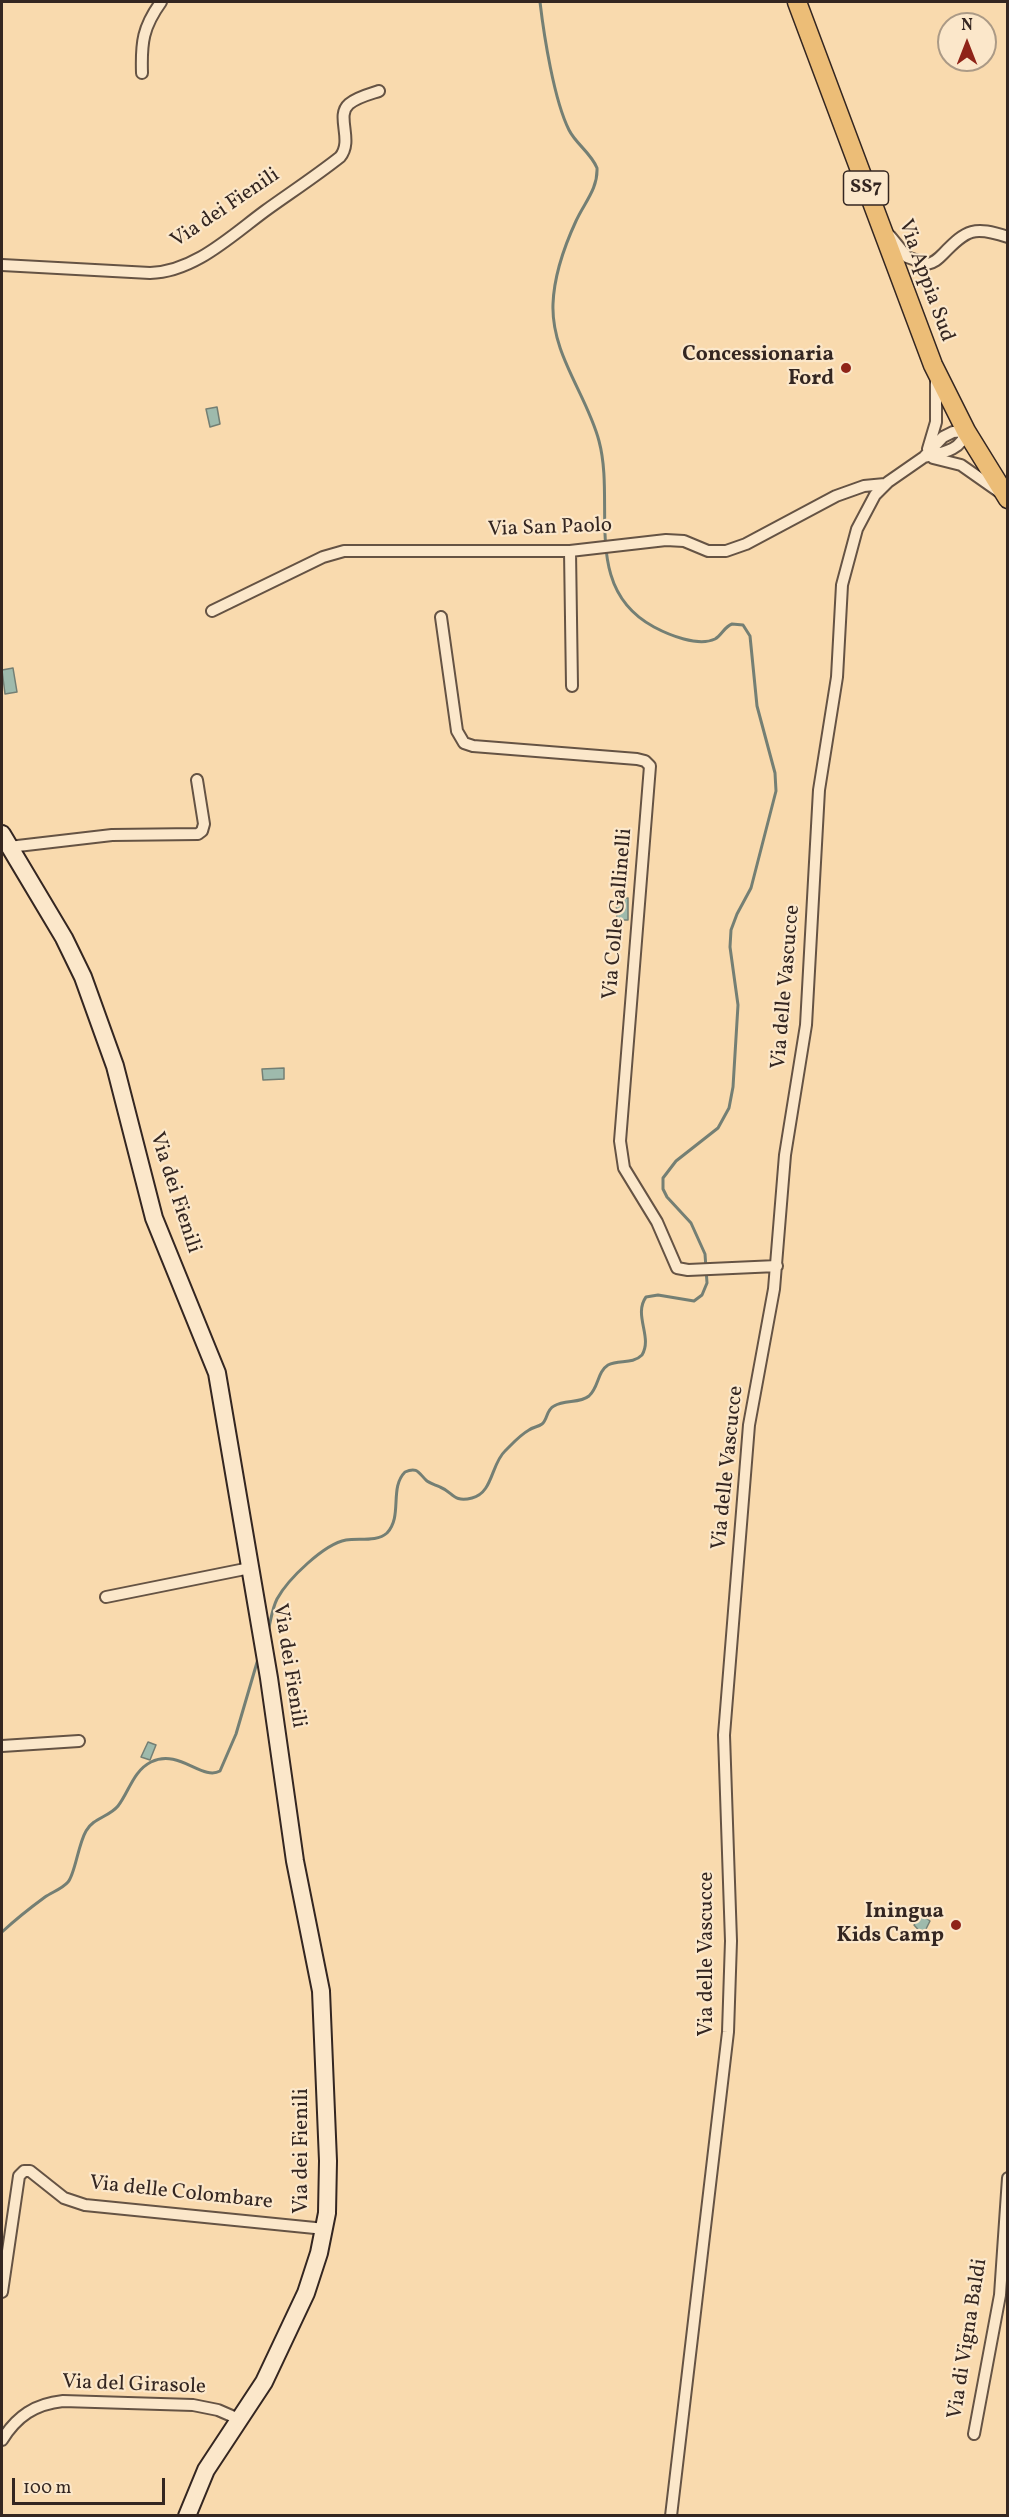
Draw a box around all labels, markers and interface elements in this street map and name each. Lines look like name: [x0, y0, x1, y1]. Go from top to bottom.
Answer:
north arrow: [937, 12, 997, 72]
text: N: [961, 15, 973, 37]
street label: Via dei Fienili: [167, 163, 285, 255]
road number: SS7: [844, 171, 888, 205]
street label: Via Appia Sud: [891, 216, 959, 346]
place label: Concessionaria Ford: [682, 343, 834, 393]
marker: Concessionaria Ford: [839, 361, 853, 375]
street label: Via San Paolo: [488, 514, 612, 544]
street label: Via Colle Gallinelli: [599, 827, 639, 1001]
street label: Via delle Vascucce: [767, 904, 807, 1070]
street label: Via dei Fienili: [143, 1129, 205, 1257]
street label: Via delle Vascucce: [708, 1385, 750, 1551]
street label: Via dei Fienili: [266, 1602, 310, 1730]
street label: Via delle Vascucce: [695, 1872, 721, 2036]
place label: Iningua Kids Camp: [836, 1900, 944, 1950]
marker: Iningua Kids Camp: [949, 1918, 963, 1932]
street label: Via dei Fienili: [290, 2088, 316, 2214]
street label: Via delle Colombare: [88, 2172, 274, 2216]
street label: Via di Vigna Baldi: [944, 2257, 994, 2421]
street label: Via del Girasole: [62, 2371, 206, 2401]
scale bar: [15, 2466, 168, 2504]
text: 100 m: [23, 2476, 72, 2501]

